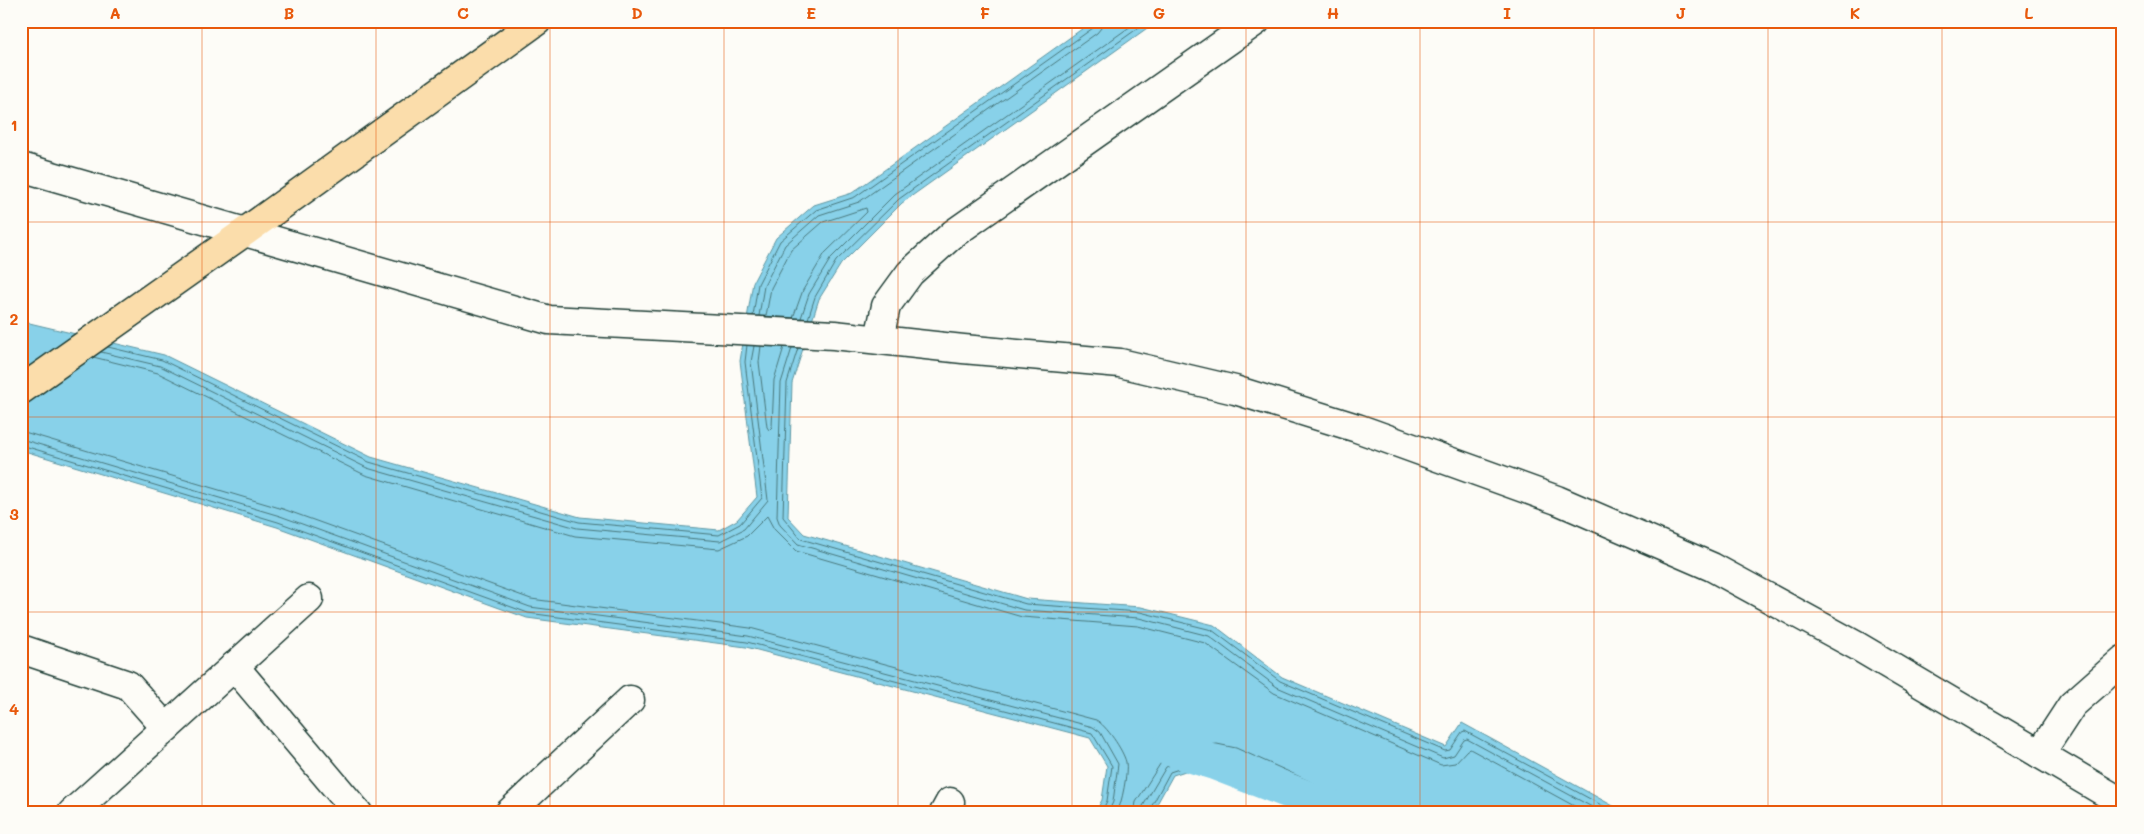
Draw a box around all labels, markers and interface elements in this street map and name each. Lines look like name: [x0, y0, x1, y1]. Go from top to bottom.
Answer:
text: A: [109, 2, 121, 23]
text: B: [284, 2, 294, 23]
text: C: [457, 2, 469, 23]
text: D: [631, 2, 643, 23]
text: E: [806, 2, 816, 23]
text: F: [980, 2, 990, 23]
text: G: [1153, 2, 1165, 23]
text: H: [1327, 2, 1339, 23]
text: I: [1503, 2, 1511, 23]
text: J: [1676, 2, 1686, 23]
text: K: [1850, 2, 1860, 23]
text: L: [2024, 2, 2034, 23]
text: 1: [10, 114, 18, 135]
text: 2: [10, 308, 19, 329]
text: 3: [9, 503, 19, 524]
text: 4: [9, 698, 19, 719]

